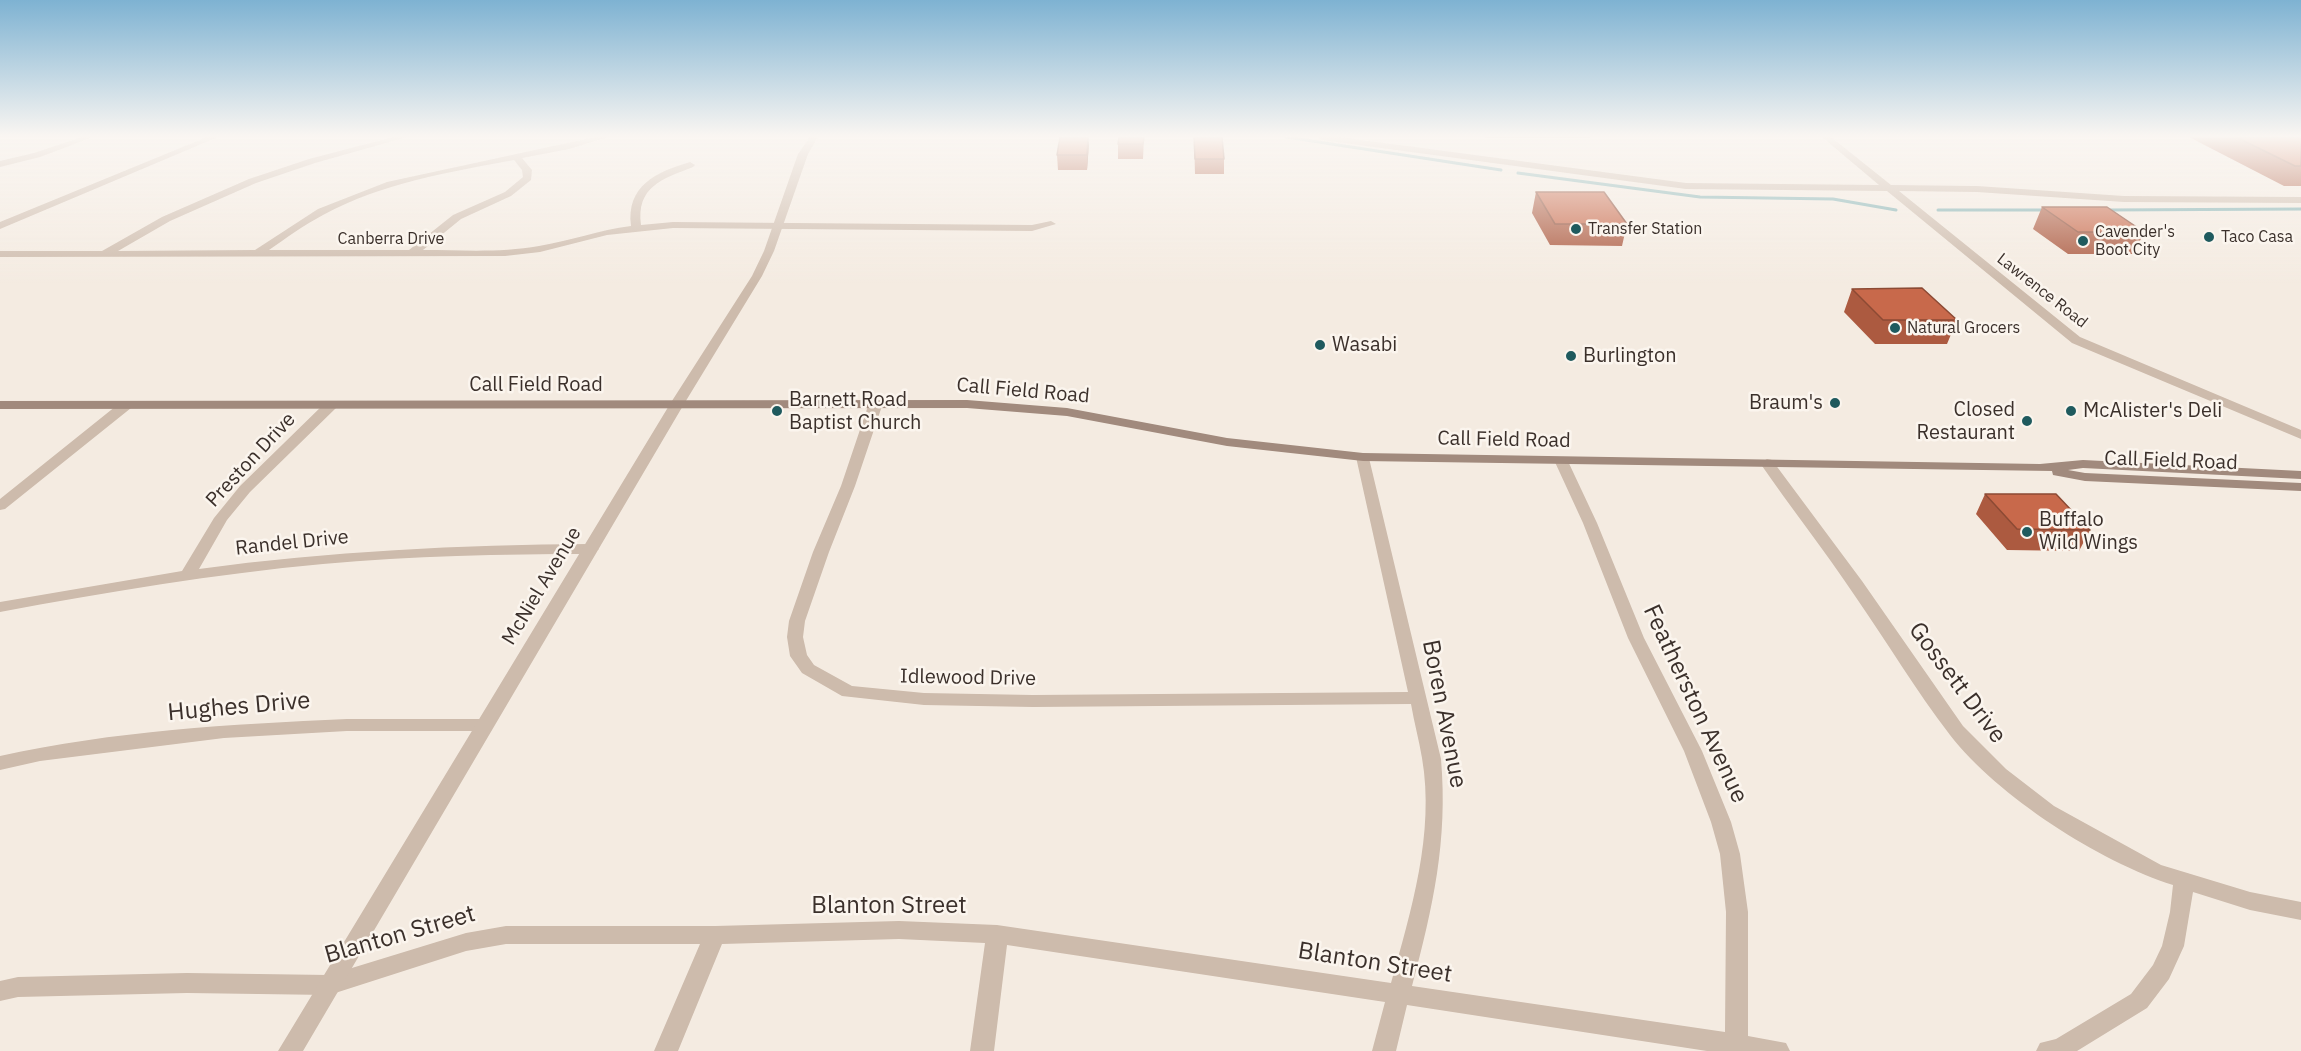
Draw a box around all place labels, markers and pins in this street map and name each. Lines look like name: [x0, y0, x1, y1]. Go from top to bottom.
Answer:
place label: Transfer Station: [1588, 219, 1702, 239]
marker: Transfer Station: [1569, 222, 1583, 236]
place label: Cavender's Boot City: [2095, 222, 2175, 260]
place label: Taco Casa: [2221, 227, 2293, 247]
marker: Taco Casa: [2202, 230, 2216, 244]
marker: Cavender's Boot City: [2076, 234, 2090, 248]
place label: Natural Grocers: [1907, 318, 2020, 338]
marker: Natural Grocers: [1888, 321, 1902, 335]
place label: Wasabi: [1332, 333, 1397, 357]
marker: Wasabi: [1313, 338, 1327, 352]
place label: Burlington: [1583, 344, 1677, 368]
marker: Burlington: [1564, 349, 1578, 363]
place label: Barnett Road Baptist Church: [789, 388, 921, 435]
place label: Braum's: [1749, 391, 1823, 415]
marker: Braum's: [1828, 396, 1842, 410]
place label: Closed Restaurant: [1917, 398, 2015, 445]
place label: McAlister's Deli: [2083, 399, 2222, 423]
marker: Barnett Road Baptist Church: [770, 404, 784, 418]
marker: McAlister's Deli: [2064, 404, 2078, 418]
marker: Closed Restaurant: [2020, 414, 2034, 428]
place label: Buffalo Wild Wings: [2039, 508, 2138, 555]
marker: Buffalo Wild Wings: [2020, 525, 2034, 539]

